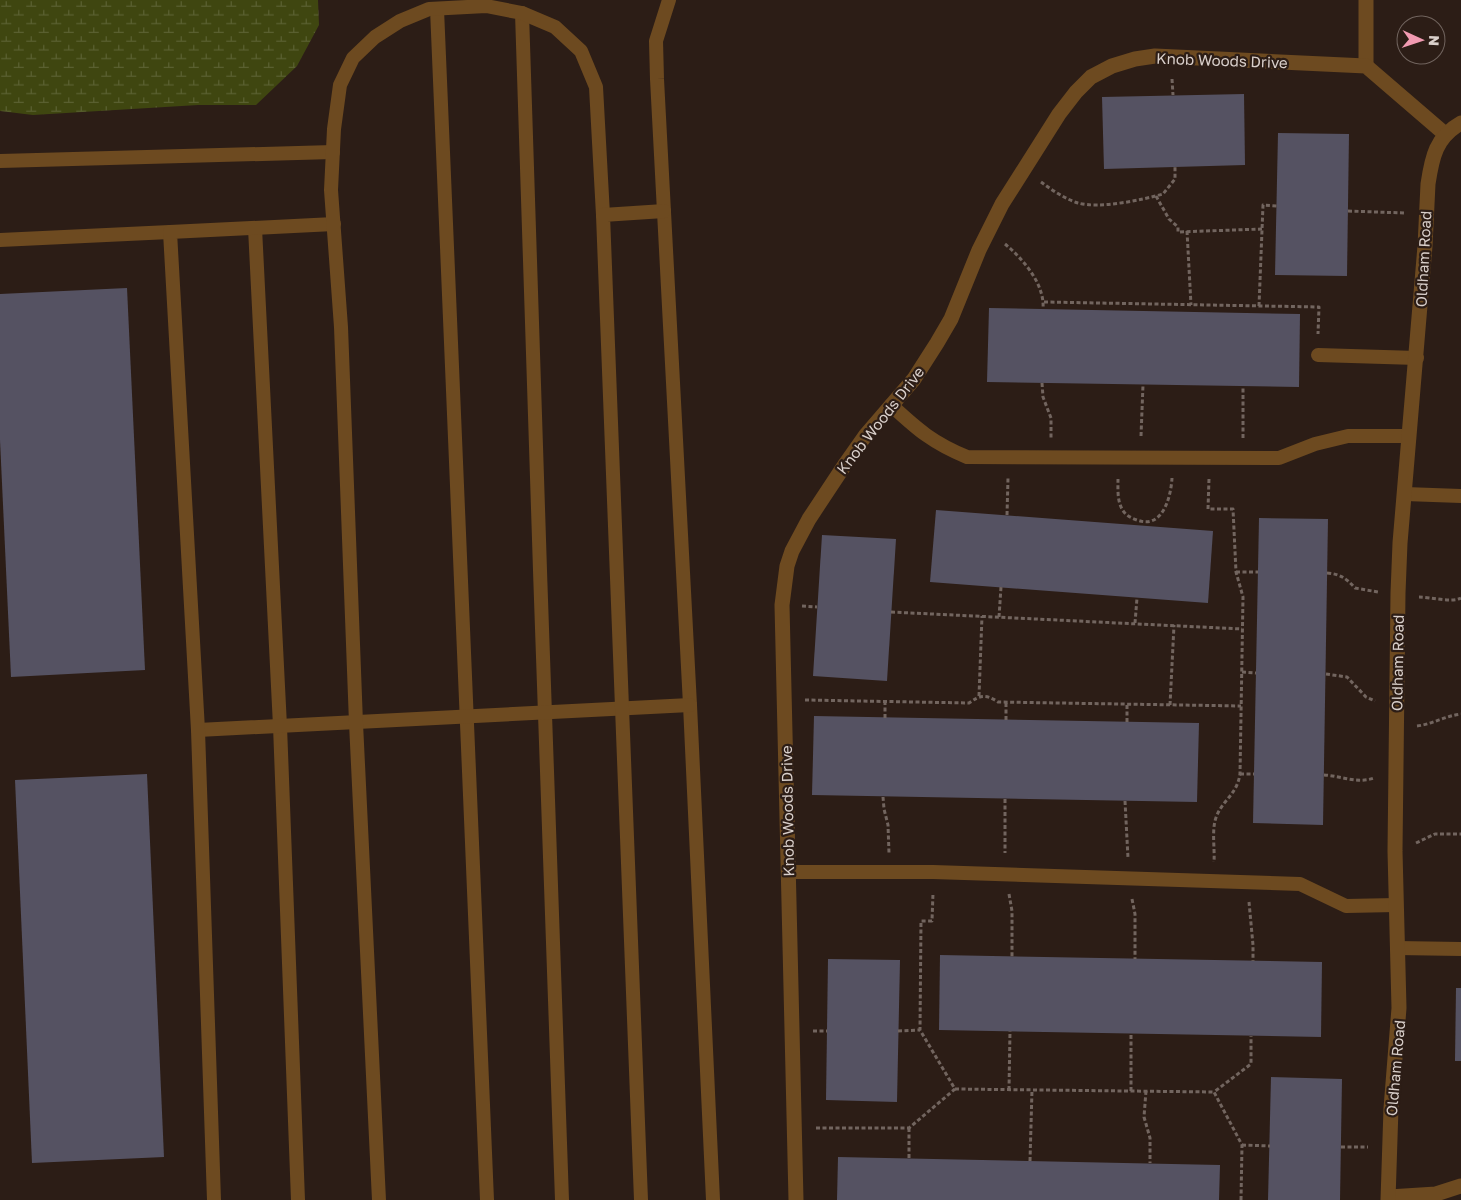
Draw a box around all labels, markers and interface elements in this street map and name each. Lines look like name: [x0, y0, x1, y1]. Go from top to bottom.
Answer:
north arrow: [1396, 15, 1446, 65]
text: N: [1426, 35, 1443, 46]
street label: Knob Woods Drive: [1156, 49, 1288, 71]
street label: Oldham Road: [1411, 210, 1435, 308]
street label: Knob Woods Drive: [832, 362, 928, 477]
street label: Oldham Road: [1387, 615, 1407, 711]
street label: Knob Woods Drive: [777, 745, 797, 877]
street label: Oldham Road: [1382, 1019, 1408, 1117]

